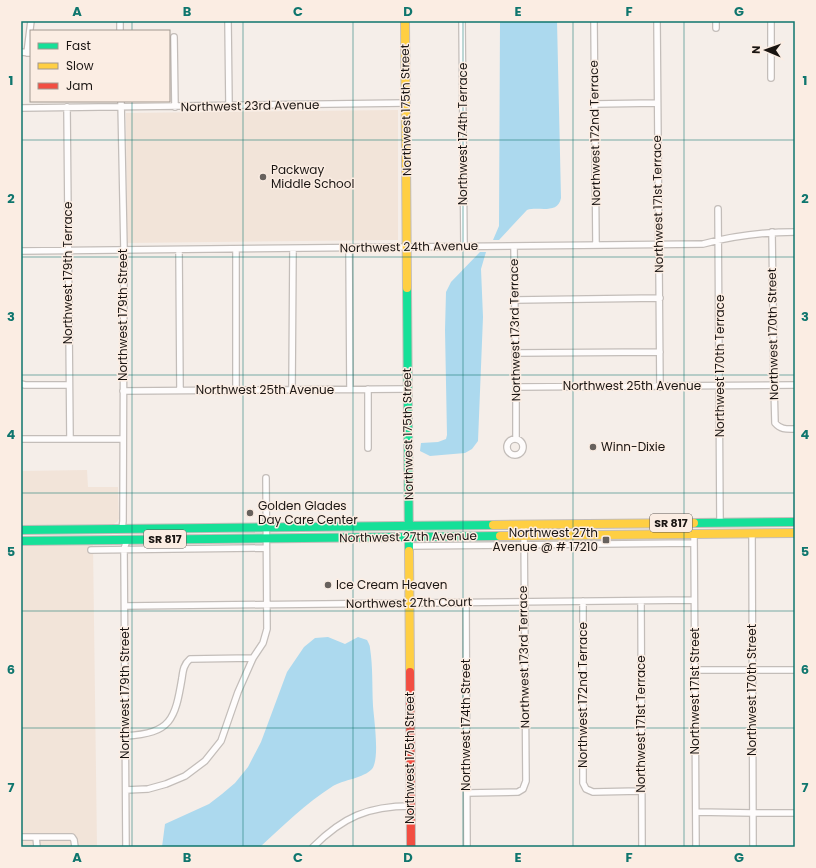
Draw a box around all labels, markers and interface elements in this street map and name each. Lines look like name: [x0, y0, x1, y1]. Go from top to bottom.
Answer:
text: A: [72, 2, 82, 21]
text: B: [183, 2, 192, 21]
text: C: [293, 2, 303, 21]
text: D: [403, 2, 413, 21]
text: E: [514, 2, 522, 21]
text: F: [625, 2, 633, 21]
text: G: [734, 2, 744, 21]
legend: [30, 30, 170, 102]
north arrow: [746, 30, 786, 70]
text: Fast: [66, 37, 91, 54]
street label: Northwest 175th Street: [396, 44, 415, 176]
text: N: [748, 45, 764, 54]
text: Slow: [66, 57, 94, 74]
street label: Northwest 172nd Terrace: [585, 60, 604, 206]
street label: Northwest 174th Terrace: [454, 63, 471, 205]
text: 1: [9, 71, 13, 90]
text: 1: [803, 71, 807, 90]
text: Jam: [66, 77, 93, 94]
street label: Northwest 23rd Avenue: [181, 96, 319, 115]
street label: Northwest 171st Terrace: [648, 135, 667, 273]
place label: Packway Middle School: [271, 161, 354, 192]
marker: Packway Middle School: [258, 172, 268, 182]
text: 2: [7, 189, 15, 208]
text: 2: [801, 189, 809, 208]
street label: Northwest 179th Terrace: [59, 202, 76, 344]
street label: Northwest 24th Avenue: [340, 237, 478, 256]
street label: Northwest 179th Street: [114, 249, 131, 381]
street label: Northwest 173rd Terrace: [505, 259, 524, 402]
street label: Northwest 170th Street: [763, 268, 782, 400]
street label: Northwest 170th Terrace: [711, 295, 728, 437]
text: 3: [7, 307, 15, 326]
text: 3: [801, 307, 809, 326]
street label: Northwest 175th Street: [398, 368, 417, 500]
street label: Northwest 25th Avenue: [563, 377, 701, 394]
street label: Northwest 25th Avenue: [196, 381, 334, 398]
text: 4: [7, 425, 16, 444]
text: 4: [801, 425, 810, 444]
place label: Winn-Dixie: [601, 438, 665, 455]
marker: Winn-Dixie: [588, 442, 598, 452]
place label: Golden Glades Day Care Center: [258, 497, 358, 528]
marker: Golden Glades Day Care Center: [245, 508, 255, 518]
road number: SR 817: [650, 514, 692, 532]
place label: Northwest 27th Avenue @ # 17210: [492, 524, 598, 555]
street label: Northwest 27th Avenue: [339, 527, 477, 546]
road number: SR 817: [144, 530, 186, 548]
marker: Northwest 27th Avenue @ # 17210: [601, 535, 611, 545]
text: 5: [7, 542, 15, 561]
text: 5: [801, 542, 809, 561]
place label: Ice Cream Heaven: [336, 576, 447, 593]
marker: Ice Cream Heaven: [323, 580, 333, 590]
street label: Northwest 173rd Terrace: [514, 586, 533, 729]
street label: Northwest 27th Court: [346, 593, 472, 612]
street label: Northwest 172nd Terrace: [574, 622, 591, 768]
street label: Northwest 170th Street: [743, 624, 760, 756]
street label: Northwest 179th Street: [116, 627, 133, 759]
street label: Northwest 171st Street: [686, 628, 703, 754]
street label: Northwest 171st Terrace: [632, 655, 649, 793]
street label: Northwest 174th Street: [457, 659, 474, 791]
text: 6: [7, 660, 15, 679]
text: 6: [801, 660, 809, 679]
street label: Northwest 175th Street: [401, 692, 418, 824]
text: 7: [8, 778, 15, 797]
text: 7: [802, 778, 809, 797]
text: A: [72, 848, 82, 867]
text: B: [183, 848, 192, 867]
text: C: [293, 848, 303, 867]
text: D: [403, 848, 413, 867]
text: E: [514, 848, 522, 867]
text: F: [625, 848, 633, 867]
text: G: [734, 848, 744, 867]

